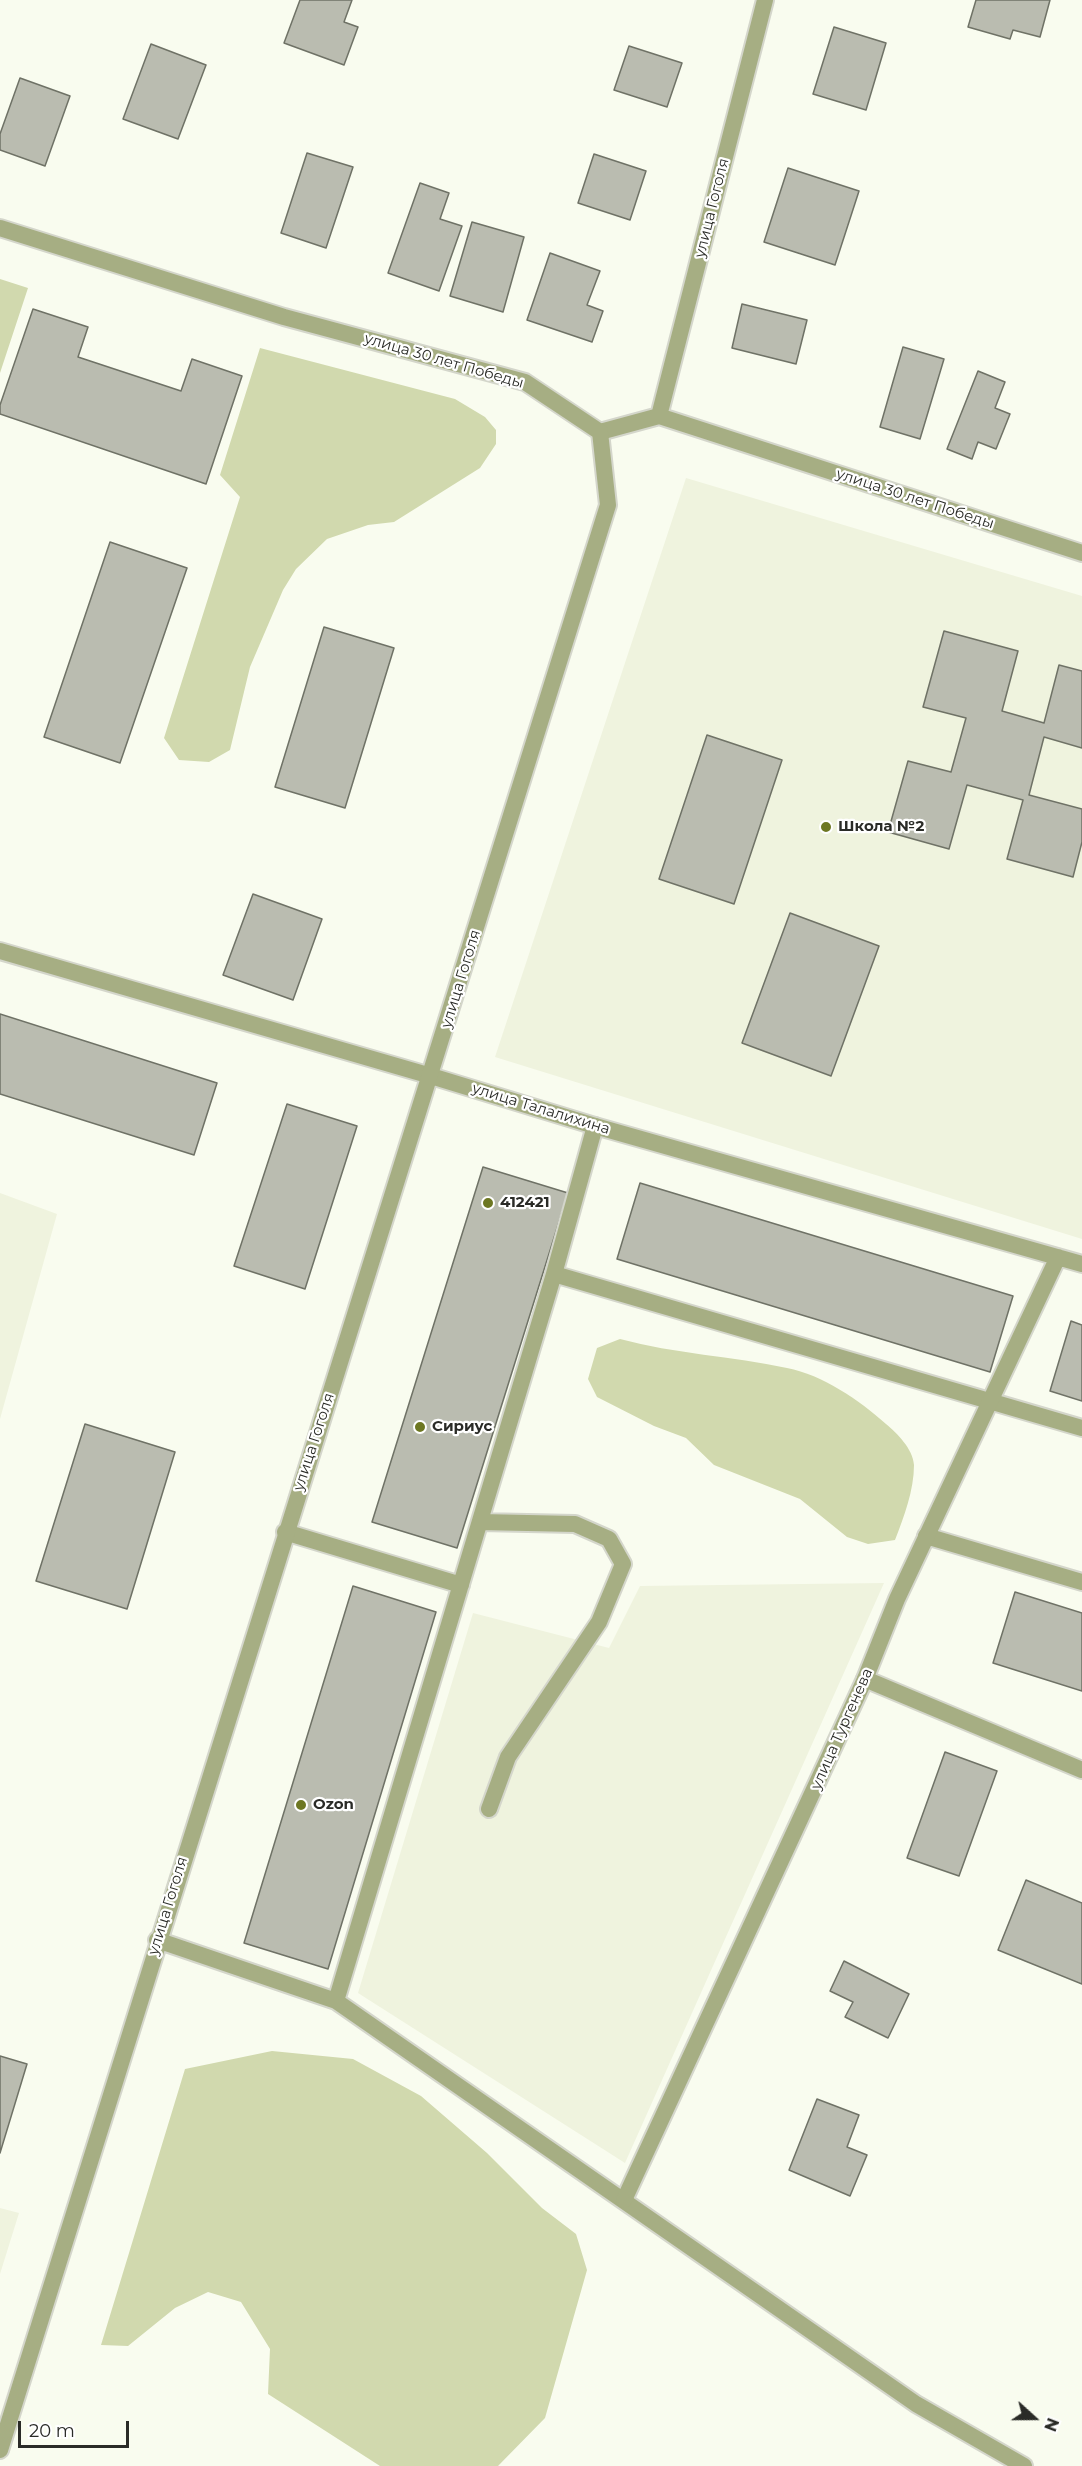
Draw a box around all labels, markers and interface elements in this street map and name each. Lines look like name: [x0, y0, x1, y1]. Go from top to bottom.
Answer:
street label: улица Гоголя: [691, 156, 733, 260]
street label: улица 30 лет Победы: [362, 330, 526, 392]
street label: улица 30 лет Победы: [834, 465, 996, 533]
place label: Школа №2: [838, 818, 924, 836]
marker: Школа №2: [819, 820, 833, 834]
street label: улица Гоголя: [437, 928, 485, 1030]
street label: улица Талалихина: [470, 1079, 612, 1139]
place label: 412421: [500, 1194, 550, 1212]
marker: 412421: [481, 1196, 495, 1210]
street label: улица Гоголя: [290, 1391, 338, 1493]
place label: Сириус: [432, 1418, 492, 1436]
marker: Сириус: [413, 1420, 427, 1434]
street label: улица Тургенева: [807, 1665, 877, 1793]
place label: Ozon: [313, 1796, 354, 1814]
marker: Ozon: [294, 1798, 308, 1812]
street label: улица Гоголя: [144, 1855, 192, 1957]
north arrow: [1004, 2388, 1064, 2448]
scale bar: [21, 2409, 132, 2447]
text: N: [1040, 2415, 1062, 2434]
text: 20 m: [29, 2420, 75, 2442]

